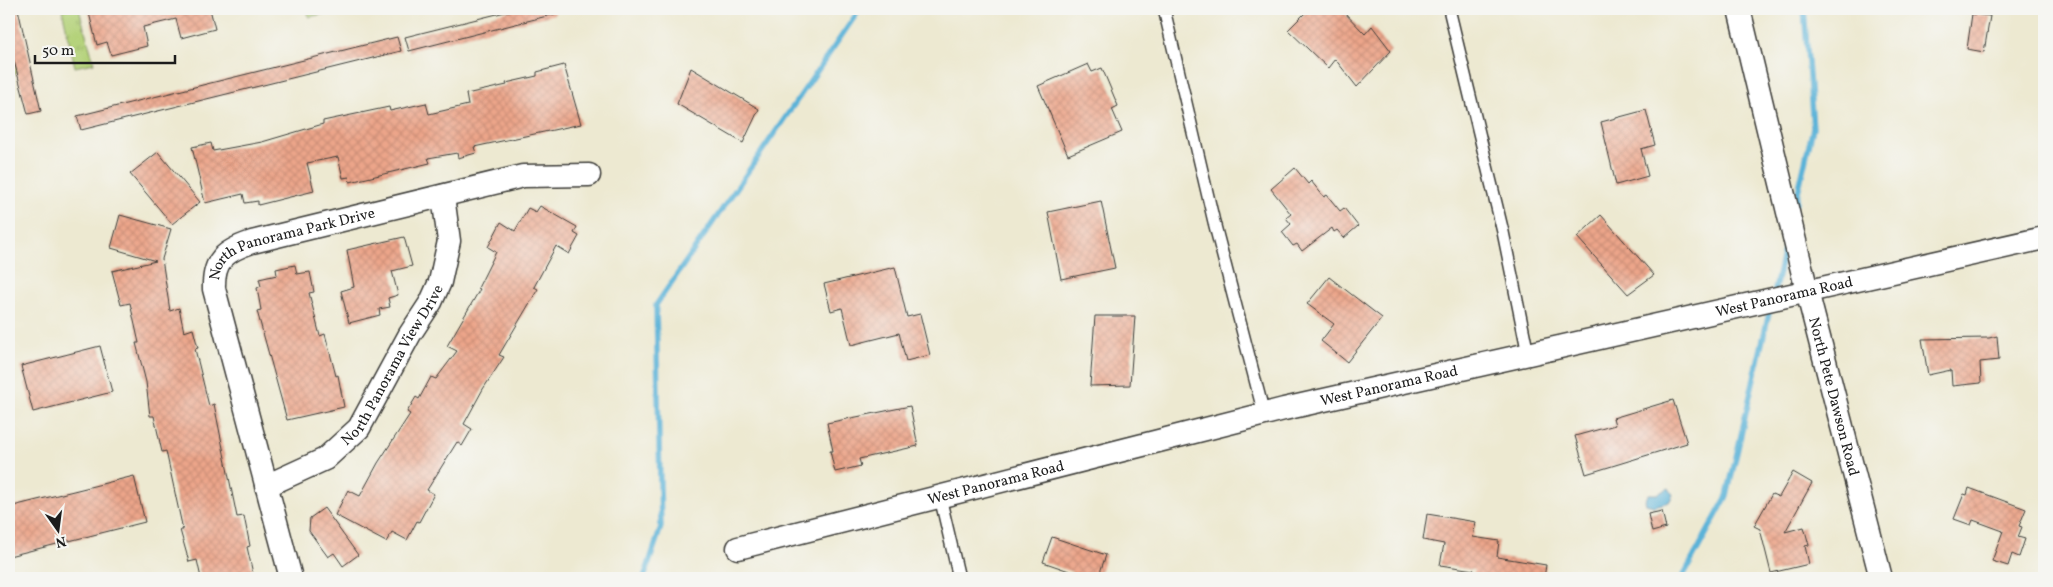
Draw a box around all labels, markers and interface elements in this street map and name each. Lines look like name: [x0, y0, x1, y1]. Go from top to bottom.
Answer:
scale bar: [35, 32, 175, 64]
text: 50 m: [42, 41, 74, 62]
street label: North Panorama Park Drive: [205, 203, 377, 282]
street label: West Panorama Road: [1714, 272, 1855, 324]
street label: North Panorama View Drive: [337, 282, 449, 451]
street label: North Pete Dawson Road: [1802, 315, 1863, 479]
street label: West Panorama Road: [1319, 361, 1460, 412]
street label: West Panorama Road: [926, 456, 1067, 511]
north arrow: [32, 504, 82, 554]
text: N: [54, 531, 68, 552]

